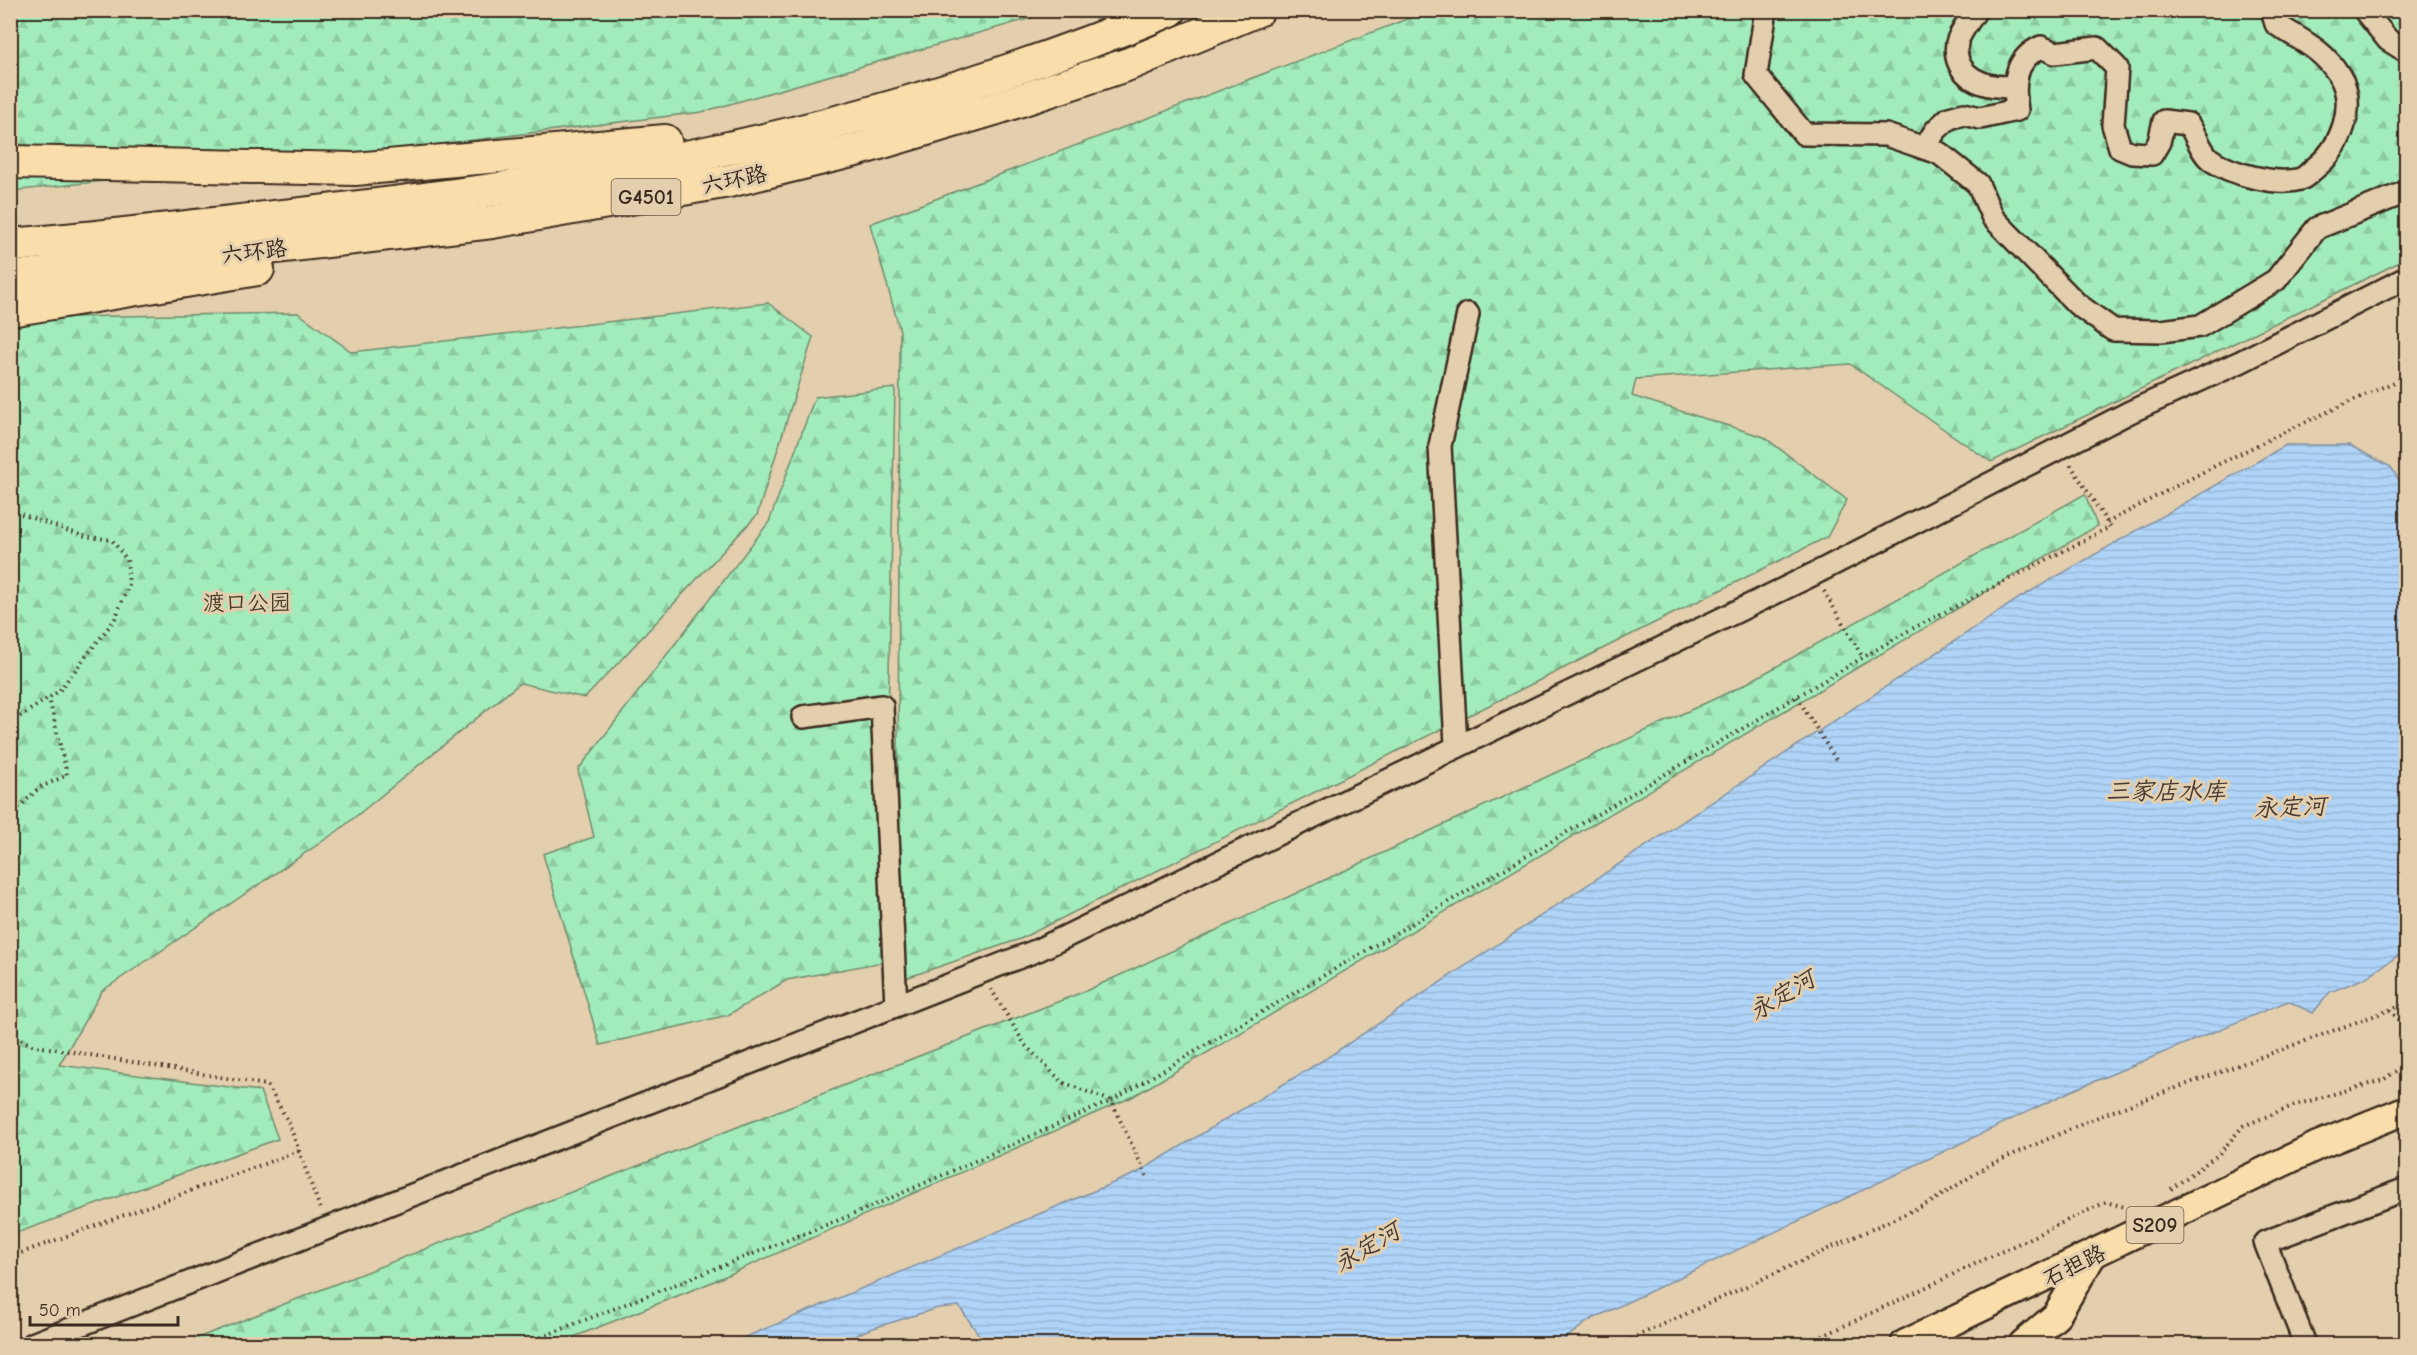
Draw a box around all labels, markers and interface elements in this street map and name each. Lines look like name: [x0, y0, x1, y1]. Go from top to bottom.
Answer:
street label: 六环路: [699, 160, 769, 200]
road number: G4501: [612, 179, 680, 215]
street label: 六环路: [220, 235, 288, 269]
park label: 渡口公园: [203, 590, 291, 616]
water label: 三家店水库: [2106, 777, 2228, 805]
water label: 永定河: [2254, 792, 2330, 822]
water label: 永定河: [1744, 962, 1823, 1026]
road number: S209: [2126, 1207, 2184, 1243]
water label: 永定河: [1329, 1214, 1408, 1278]
street label: 石担路: [2039, 1240, 2110, 1292]
scale bar: [30, 1289, 178, 1327]
text: 50 m: [39, 1300, 81, 1321]

